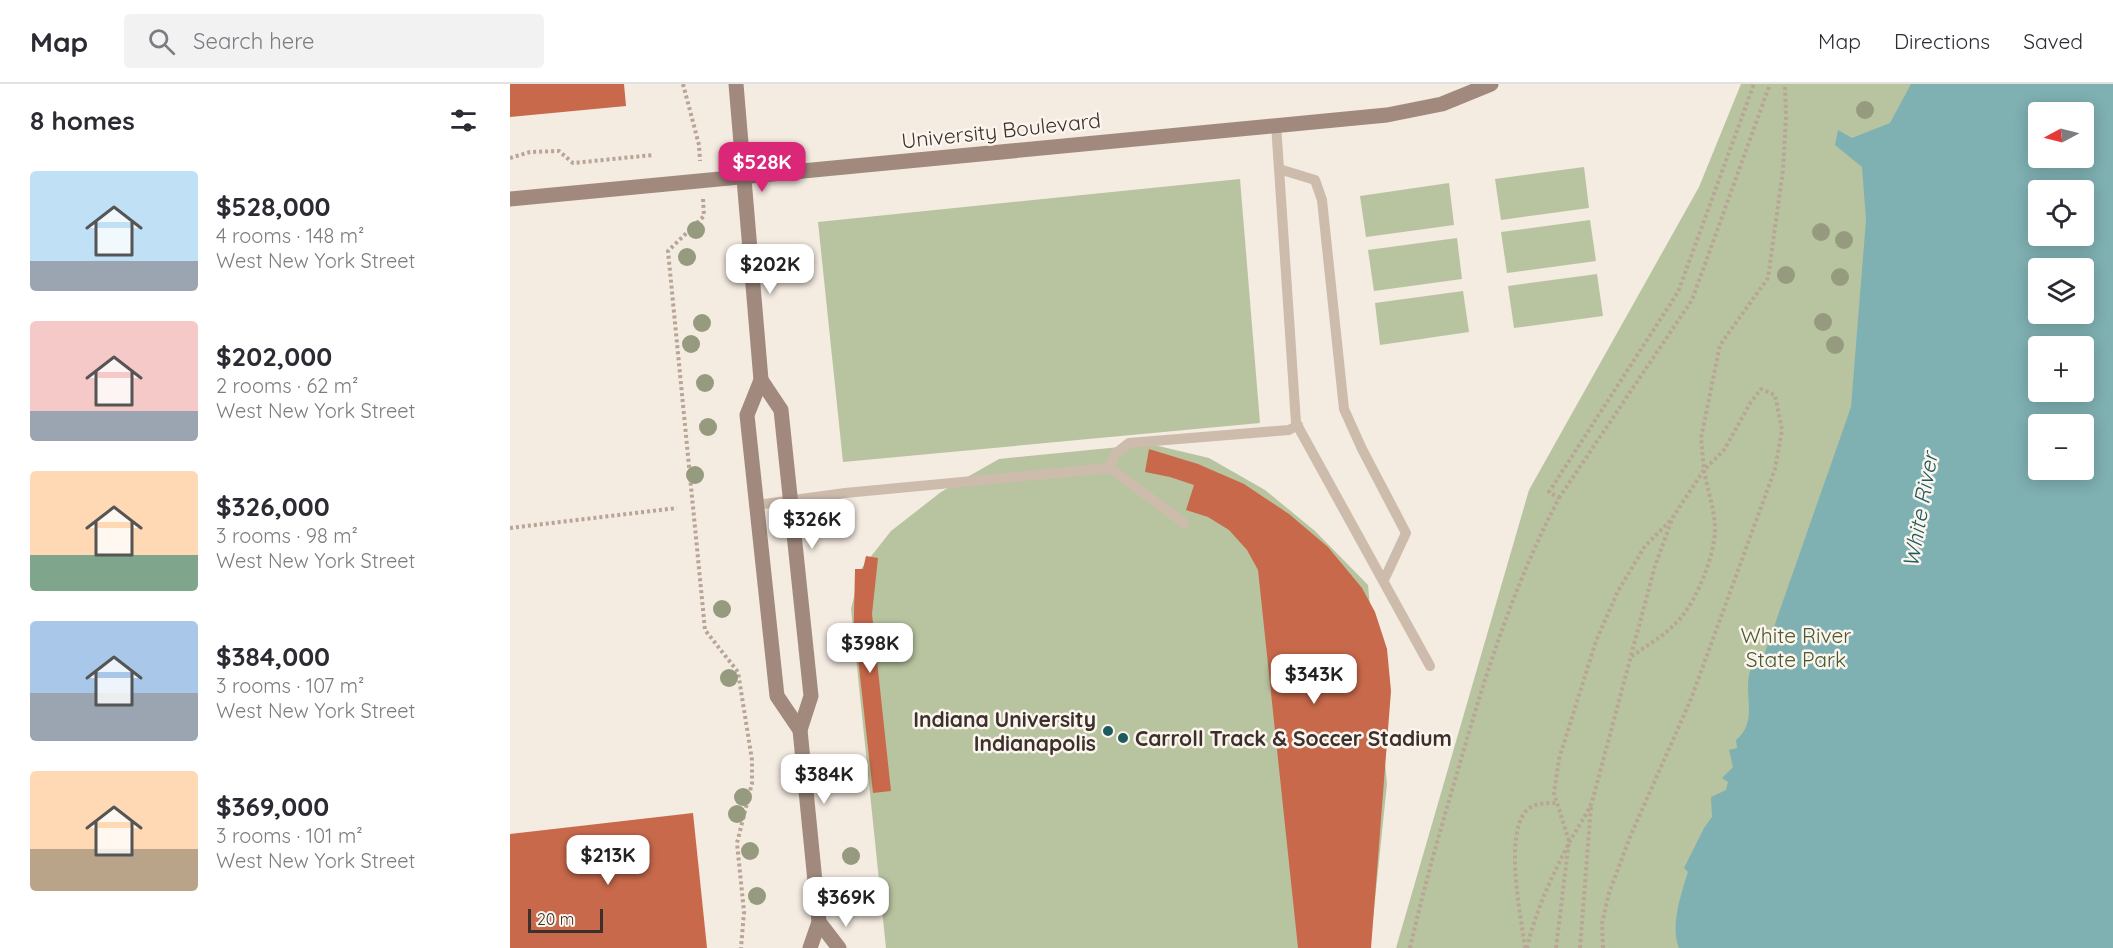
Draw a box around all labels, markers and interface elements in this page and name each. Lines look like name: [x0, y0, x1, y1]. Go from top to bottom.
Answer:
search box: [124, 14, 544, 68]
text: Map: [30, 24, 88, 59]
icon: search: [145, 25, 178, 58]
text: Search here: [193, 27, 315, 55]
text: Map: [1818, 28, 1861, 54]
text: Directions: [1894, 28, 1990, 54]
text: Saved: [2023, 28, 2083, 54]
north arrow: [2028, 102, 2094, 168]
map controls: [2028, 102, 2094, 480]
text: 8 homes: [30, 104, 135, 137]
icon: filters: [447, 104, 480, 137]
street label: University Boulevard: [900, 107, 1102, 153]
pin: $528K: [720, 142, 804, 193]
text: $528K: [733, 149, 791, 174]
button: locate: [2028, 180, 2094, 246]
text: $528,000: [216, 190, 331, 223]
icon: home: [78, 195, 150, 267]
text: 4 rooms · 148 m²: [216, 223, 364, 248]
pin: $202K: [728, 244, 812, 295]
text: West New York Street: [216, 248, 415, 273]
text: $202K: [740, 251, 800, 276]
button: layers: [2028, 258, 2094, 324]
button: +: [2028, 336, 2094, 402]
text: $202,000: [216, 340, 332, 373]
icon: home: [78, 345, 150, 417]
text: 2 rooms · 62 m²: [216, 373, 358, 398]
text: West New York Street: [216, 398, 415, 423]
button: −: [2028, 414, 2094, 480]
water label: White River: [1896, 448, 1944, 570]
text: $326,000: [216, 490, 330, 523]
icon: home: [78, 495, 150, 567]
pin: $326K: [770, 499, 854, 550]
text: $326K: [783, 506, 841, 531]
text: 3 rooms · 98 m²: [216, 523, 358, 548]
text: West New York Street: [216, 548, 415, 573]
park label: White River State Park: [1741, 622, 1851, 672]
pin: $398K: [828, 623, 912, 674]
text: $398K: [841, 630, 899, 655]
text: $384,000: [216, 640, 330, 673]
icon: home: [78, 645, 150, 717]
pin: $343K: [1272, 654, 1356, 705]
text: $343K: [1285, 661, 1343, 686]
text: 3 rooms · 107 m²: [216, 673, 364, 698]
text: West New York Street: [216, 698, 415, 723]
place label: Indiana University Indianapolis: [913, 706, 1096, 756]
marker: Indiana University Indianapolis: [1101, 724, 1115, 738]
place label: Carroll Track & Soccer Stadium: [1135, 725, 1452, 751]
marker: Carroll Track & Soccer Stadium: [1116, 731, 1130, 745]
pin: $384K: [782, 754, 866, 805]
text: $384K: [795, 761, 853, 786]
text: $369,000: [216, 790, 329, 823]
icon: home: [78, 795, 150, 867]
text: 3 rooms · 101 m²: [216, 823, 363, 848]
pin: $213K: [566, 835, 650, 886]
text: $213K: [581, 842, 635, 867]
text: West New York Street: [216, 848, 415, 873]
pin: $369K: [804, 877, 888, 928]
text: $369K: [817, 884, 875, 909]
scale bar: [528, 906, 603, 934]
text: 20 m: [537, 909, 574, 929]

